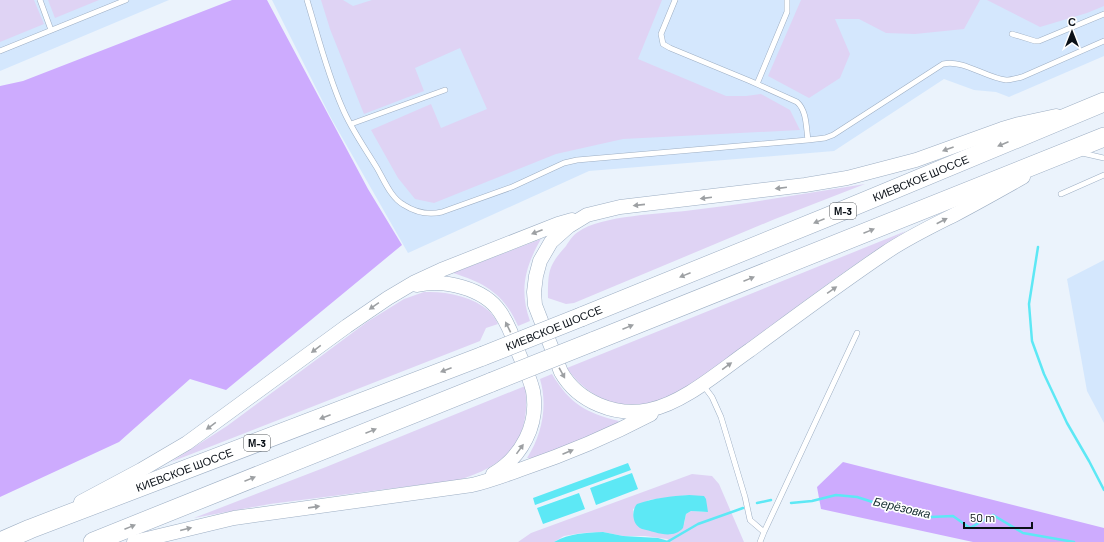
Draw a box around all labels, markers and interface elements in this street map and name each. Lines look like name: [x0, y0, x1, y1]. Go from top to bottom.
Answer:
north arrow: [1052, 12, 1092, 52]
text: С: [1068, 15, 1076, 28]
one-way arrow: [997, 141, 1009, 147]
one-way arrow: [942, 146, 954, 152]
street label: КИЕВСКОЕ ШОССЕ: [871, 152, 971, 203]
one-way arrow: [775, 185, 787, 191]
one-way arrow: [700, 194, 712, 201]
one-way arrow: [633, 202, 645, 209]
road number: М-3: [830, 203, 856, 219]
one-way arrow: [812, 218, 824, 224]
one-way arrow: [937, 218, 948, 224]
one-way arrow: [864, 228, 876, 234]
one-way arrow: [531, 229, 543, 235]
one-way arrow: [679, 272, 691, 278]
one-way arrow: [743, 276, 755, 282]
one-way arrow: [827, 286, 838, 294]
one-way arrow: [369, 302, 380, 310]
street label: КИЕВСКОЕ ШОССЕ: [504, 302, 604, 353]
one-way arrow: [505, 321, 511, 333]
one-way arrow: [622, 324, 634, 330]
one-way arrow: [310, 345, 321, 353]
one-way arrow: [722, 362, 733, 370]
one-way arrow: [559, 367, 566, 379]
one-way arrow: [440, 368, 452, 374]
one-way arrow: [318, 414, 330, 420]
one-way arrow: [205, 422, 216, 430]
one-way arrow: [365, 427, 377, 433]
road number: М-3: [244, 435, 270, 451]
one-way arrow: [516, 444, 524, 455]
street label: КИЕВСКОЕ ШОССЕ: [134, 445, 235, 494]
one-way arrow: [563, 449, 574, 455]
one-way arrow: [245, 476, 257, 482]
water label: Берёзовка: [872, 494, 933, 521]
one-way arrow: [308, 504, 320, 510]
scale bar: [964, 504, 1032, 530]
text: 50 m: [970, 510, 995, 524]
one-way arrow: [124, 524, 136, 530]
one-way arrow: [180, 526, 192, 532]

